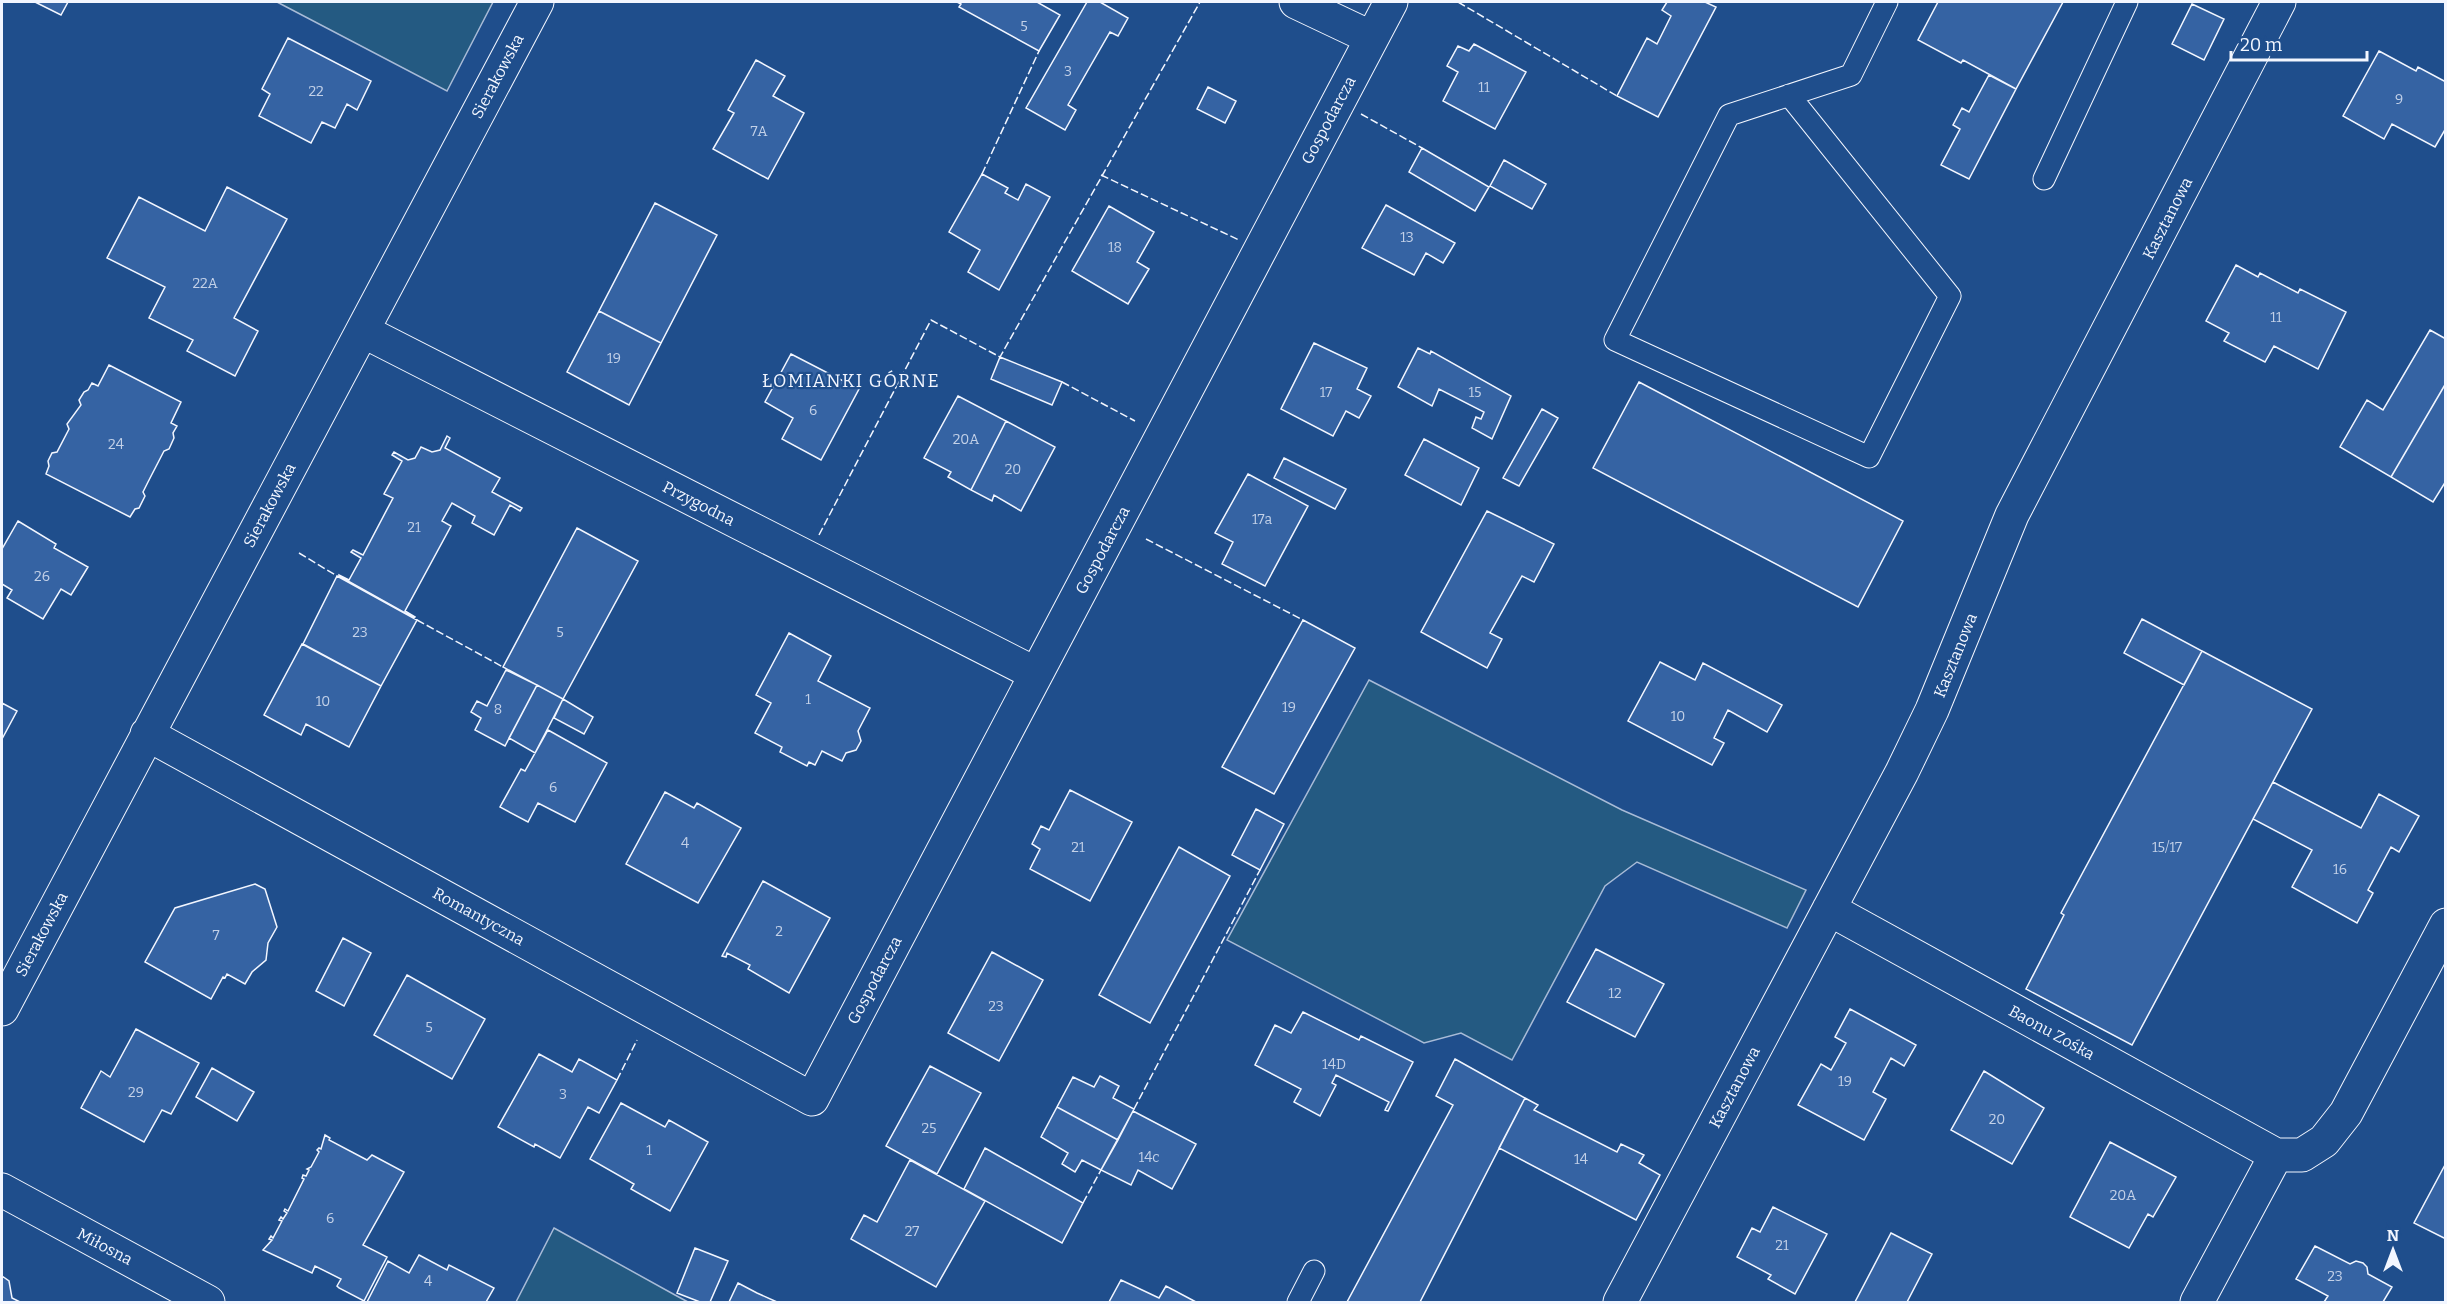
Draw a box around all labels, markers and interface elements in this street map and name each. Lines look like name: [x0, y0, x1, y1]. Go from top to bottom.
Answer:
house number: 5: [1020, 18, 1028, 35]
scale bar: [2231, 24, 2368, 62]
street label: Sierakowska: [467, 31, 528, 122]
text: 20 m: [2240, 34, 2282, 56]
house number: 3: [1064, 63, 1072, 80]
street label: Gospodarcza: [1297, 73, 1360, 167]
house number: 11: [1478, 79, 1490, 96]
house number: 22: [308, 83, 324, 100]
house number: 9: [2395, 91, 2403, 108]
house number: 7A: [751, 123, 768, 140]
street label: Kasztanowa: [2139, 174, 2196, 262]
house number: 13: [1400, 229, 1414, 246]
house number: 18: [1108, 239, 1122, 256]
house number: 22A: [192, 275, 218, 292]
house number: 11: [2270, 309, 2282, 326]
house number: 19: [607, 350, 621, 367]
district label: ŁOMIANKI GÓRNE: [762, 370, 940, 392]
house number: 17: [1320, 384, 1332, 401]
house number: 15: [1468, 384, 1482, 401]
house number: 6: [809, 402, 817, 419]
house number: 20A: [953, 431, 979, 448]
house number: 24: [108, 436, 124, 453]
street label: Sierakowska: [239, 460, 300, 551]
house number: 20: [1005, 461, 1021, 478]
street label: Przygodna: [660, 477, 738, 530]
street label: Gospodarcza: [1071, 503, 1134, 597]
house number: 17a: [1252, 511, 1272, 528]
house number: 21: [407, 519, 421, 536]
house number: 26: [34, 568, 50, 585]
street label: Kasztanowa: [1930, 610, 1981, 700]
house number: 23: [352, 624, 368, 641]
house number: 5: [556, 624, 564, 641]
house number: 1: [805, 691, 811, 708]
house number: 10: [316, 693, 330, 710]
house number: 19: [1282, 699, 1296, 716]
house number: 8: [494, 701, 502, 718]
house number: 10: [1671, 708, 1685, 725]
house number: 6: [549, 779, 557, 796]
house number: 4: [681, 835, 689, 852]
house number: 21: [1071, 839, 1085, 856]
house number: 15/17: [2152, 839, 2182, 856]
house number: 16: [2333, 861, 2347, 878]
street label: Romantyczna: [430, 883, 528, 950]
street label: Sierakowska: [11, 889, 72, 980]
house number: 2: [775, 923, 783, 940]
house number: 7: [212, 927, 220, 944]
street label: Gospodarcza: [843, 933, 906, 1027]
house number: 12: [1608, 985, 1622, 1002]
house number: 23: [988, 998, 1004, 1015]
street label: Baonu Zośka: [2005, 1001, 2098, 1064]
house number: 5: [425, 1019, 433, 1036]
street label: Kasztanowa: [1705, 1043, 1764, 1131]
house number: 14D: [1322, 1056, 1346, 1073]
house number: 19: [1838, 1073, 1852, 1090]
house number: 29: [128, 1084, 144, 1101]
house number: 3: [559, 1086, 567, 1103]
house number: 20: [1989, 1111, 2005, 1128]
house number: 25: [921, 1120, 937, 1137]
house number: 1: [646, 1142, 652, 1159]
house number: 14c: [1138, 1149, 1160, 1166]
house number: 14: [1574, 1151, 1588, 1168]
house number: 20A: [2110, 1187, 2136, 1204]
house number: 6: [326, 1210, 334, 1227]
north arrow: [2363, 1220, 2423, 1280]
house number: 27: [905, 1223, 919, 1240]
street label: Miłosna: [74, 1224, 136, 1269]
text: N: [2387, 1226, 2399, 1245]
house number: 21: [1775, 1237, 1789, 1254]
house number: 23: [2327, 1268, 2343, 1285]
house number: 4: [424, 1273, 432, 1290]

